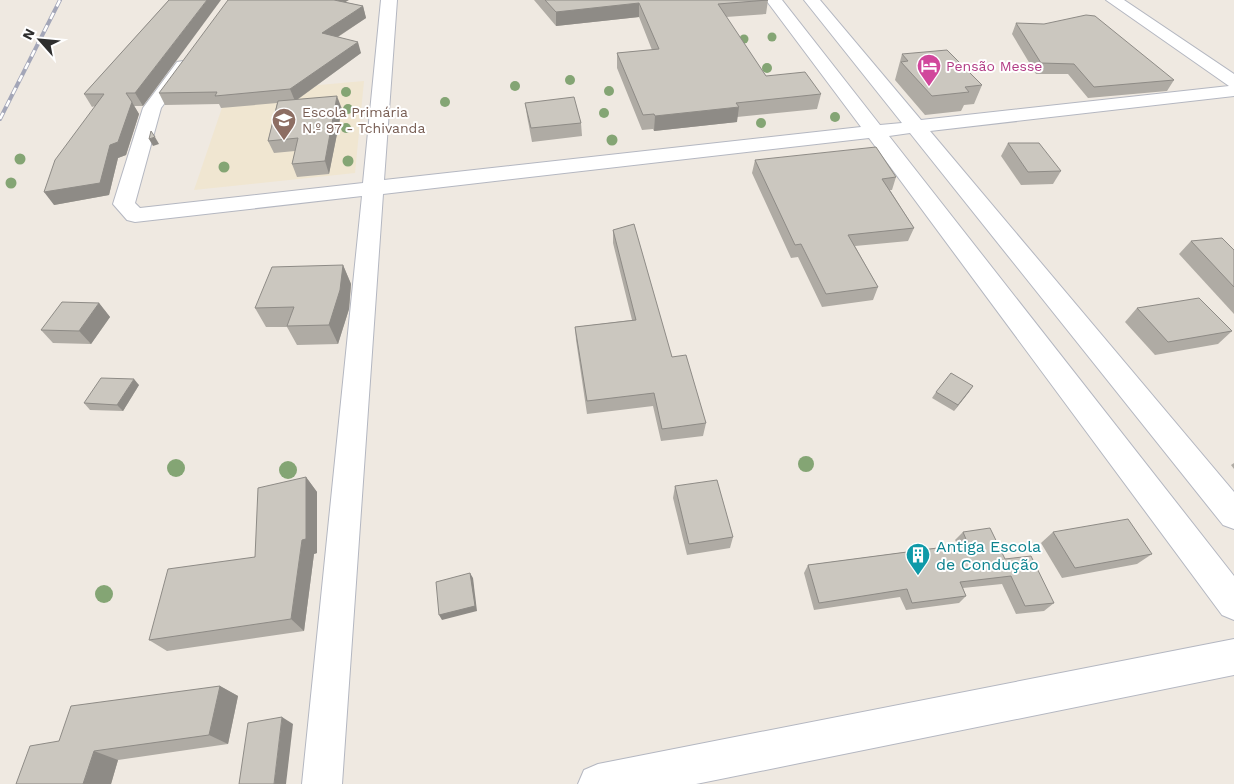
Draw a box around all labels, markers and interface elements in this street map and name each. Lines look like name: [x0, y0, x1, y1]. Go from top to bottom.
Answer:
north arrow: [15, 15, 65, 65]
text: N: [19, 26, 38, 42]
hotel icon: Pensão Messe: [916, 53, 942, 87]
place label: Pensão Messe: [946, 58, 1042, 74]
place label: Escola Primária N.º 97 - Tchivanda: [302, 104, 425, 136]
school or university icon: Escola Primária N.º 97 - Tchivanda: [271, 107, 297, 141]
place label: Antiga Escola de Condução: [936, 537, 1041, 574]
building icon: Antiga Escola de Condução: [905, 542, 931, 576]

